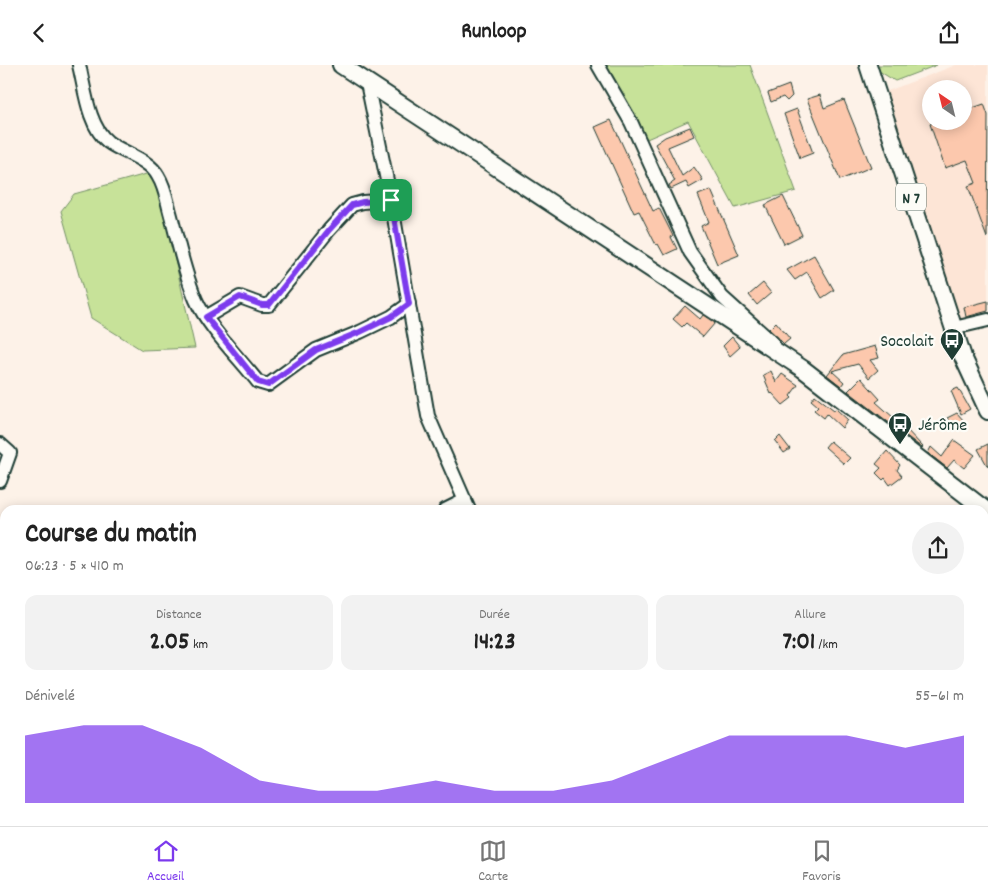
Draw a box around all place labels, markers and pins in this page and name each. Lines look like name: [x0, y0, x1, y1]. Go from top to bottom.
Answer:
pin: [370, 179, 412, 221]
bus stop icon: Socolait: [939, 327, 965, 361]
place label: Socolait: [880, 330, 934, 355]
bus stop icon: Jérôme: [887, 411, 913, 445]
place label: Jérôme: [918, 414, 967, 439]

